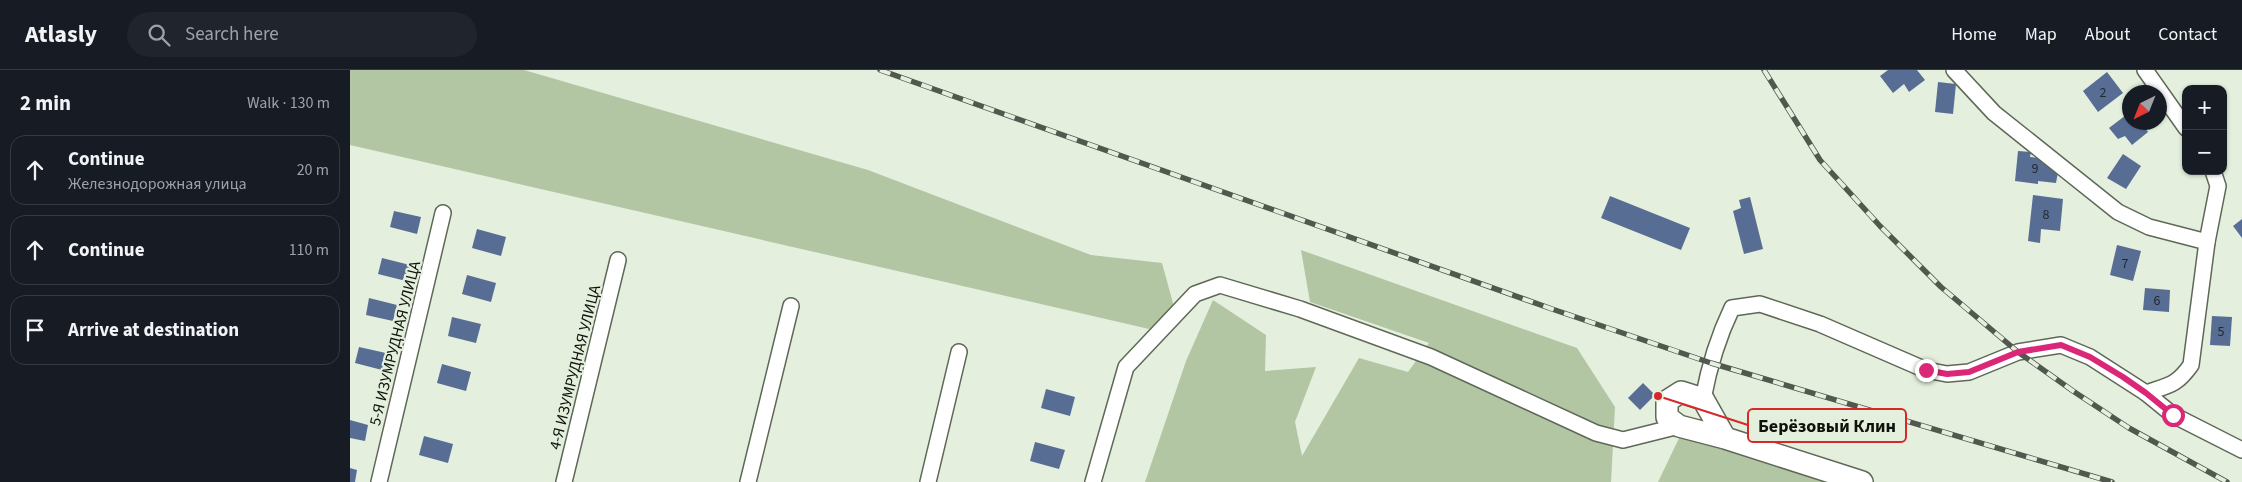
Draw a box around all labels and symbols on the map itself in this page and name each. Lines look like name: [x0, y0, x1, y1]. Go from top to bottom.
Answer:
house number: 2: [2100, 83, 2107, 103]
north arrow: [2122, 85, 2167, 130]
house number: 9: [2032, 159, 2039, 179]
house number: 8: [2043, 205, 2050, 225]
house number: 7: [2122, 254, 2129, 274]
street label: 5-Я ИЗУМРУДНАЯ УЛИЦА: [364, 258, 426, 428]
street label: 4-Я ИЗУМРУДНАЯ УЛИЦА: [544, 282, 606, 452]
house number: 6: [2154, 291, 2161, 311]
house number: 5: [2218, 322, 2225, 342]
route end: [1915, 359, 1938, 382]
route start: [2162, 404, 2185, 427]
callout: Берёзовый Клин: [1748, 409, 1906, 442]
text: Берёзовый Клин: [1758, 414, 1896, 439]

